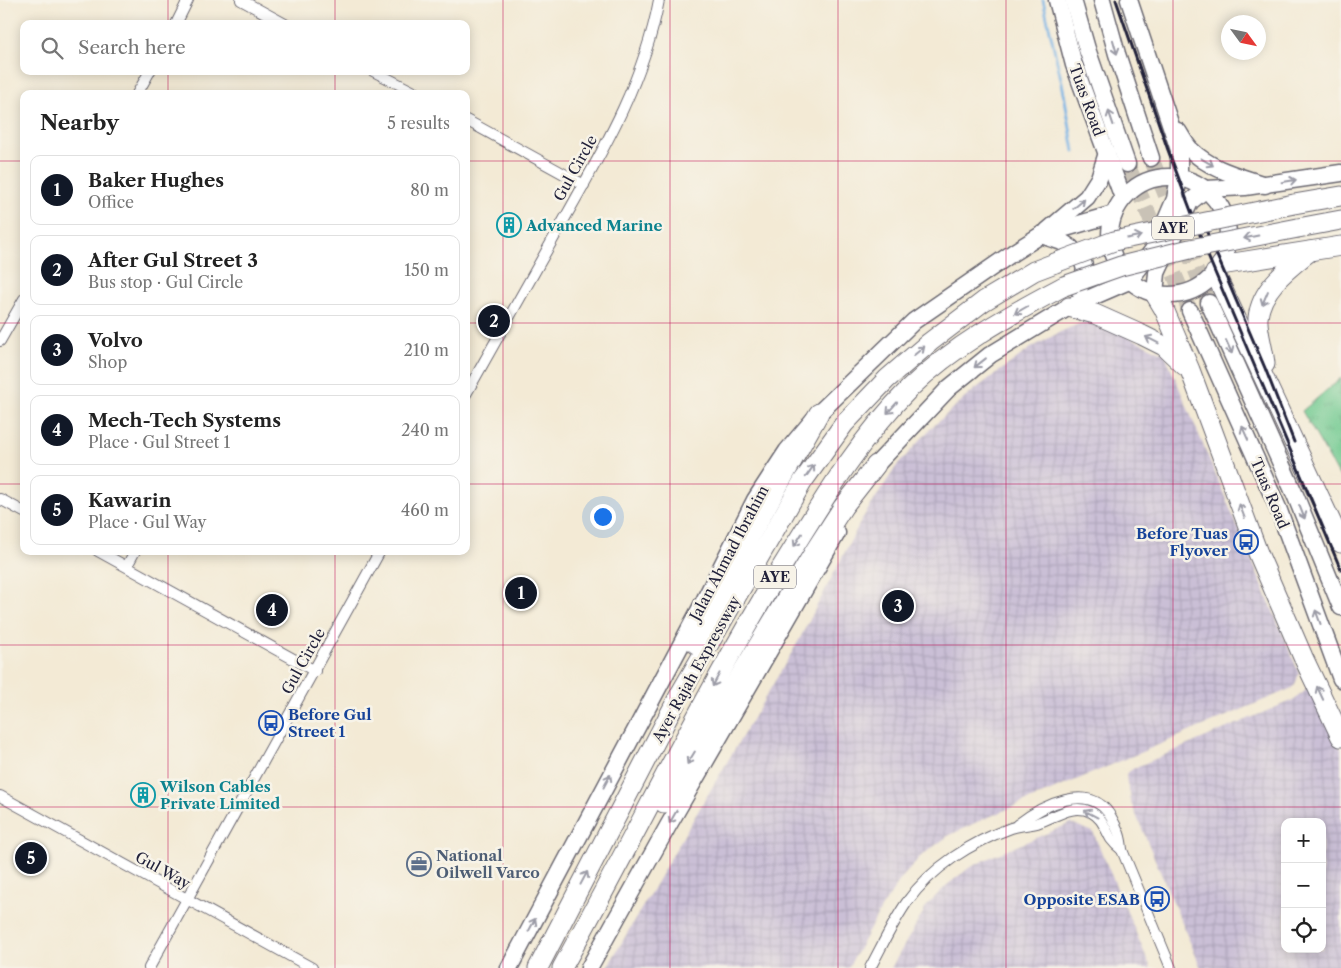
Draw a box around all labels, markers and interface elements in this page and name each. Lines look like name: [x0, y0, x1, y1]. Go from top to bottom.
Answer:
north arrow: [1221, 15, 1266, 60]
search box: [20, 20, 470, 75]
icon: search: [38, 34, 66, 62]
text: Search here: [78, 36, 186, 59]
one-way arrow: [1111, 39, 1120, 55]
street label: Tuas Road: [1065, 61, 1109, 139]
text: Nearby: [40, 110, 119, 135]
one-way arrow: [1106, 110, 1115, 126]
text: 5 results: [387, 113, 450, 133]
street label: Gul Circle: [549, 132, 601, 204]
one-way arrow: [1200, 158, 1214, 168]
text: Baker Hughes: [88, 169, 224, 192]
one-way arrow: [1281, 176, 1297, 186]
text: 1: [53, 180, 61, 200]
text: 80 m: [410, 180, 449, 200]
text: Office: [88, 192, 134, 212]
one-way arrow: [1072, 199, 1085, 210]
building icon: Advanced Marine: [496, 212, 522, 238]
place label: Advanced Marine: [525, 216, 663, 235]
road number: AYE: [1152, 217, 1194, 240]
one-way arrow: [1125, 231, 1141, 241]
one-way arrow: [1243, 233, 1259, 243]
text: After Gul Street 3: [88, 249, 258, 272]
text: 2: [52, 260, 62, 280]
text: 150 m: [404, 260, 449, 280]
text: Bus stop · Gul Circle: [88, 272, 243, 292]
one-way arrow: [1260, 290, 1269, 305]
pin: 2: [478, 302, 510, 340]
one-way arrow: [1013, 305, 1028, 315]
text: Volvo: [88, 329, 143, 352]
one-way arrow: [1145, 335, 1160, 344]
one-way arrow: [1224, 339, 1234, 354]
text: 3: [52, 340, 62, 360]
text: 210 m: [404, 340, 449, 360]
one-way arrow: [913, 346, 926, 357]
text: Shop: [88, 352, 127, 372]
one-way arrow: [974, 358, 987, 369]
one-way arrow: [886, 401, 898, 414]
text: Mech-Tech Systems: [88, 409, 281, 432]
text: 4: [52, 420, 62, 440]
text: 240 m: [401, 420, 449, 440]
one-way arrow: [1239, 426, 1249, 441]
text: Place · Gul Street 1: [88, 432, 230, 452]
street label: Tuas Road: [1247, 455, 1293, 531]
one-way arrow: [805, 464, 815, 478]
street label: Jalan Ahmad Ibrahim: [684, 482, 773, 626]
text: Kawarin: [88, 489, 172, 512]
text: 5: [53, 500, 61, 520]
text: 460 m: [401, 500, 449, 520]
your location: [590, 504, 616, 530]
one-way arrow: [1237, 504, 1247, 519]
one-way arrow: [1297, 504, 1307, 519]
text: Place · Gul Way: [88, 512, 206, 532]
place label: Before Tuas Flyover: [1136, 524, 1229, 560]
bus stop icon: Before Tuas Flyover: [1233, 529, 1259, 555]
one-way arrow: [793, 533, 803, 547]
road number: AYE: [754, 566, 796, 588]
pin: 1: [505, 574, 537, 612]
pin: 3: [882, 587, 914, 625]
pin: 4: [256, 591, 288, 629]
street label: Ayer Rajah Expressway: [647, 592, 745, 746]
one-way arrow: [1313, 609, 1322, 625]
street label: Gul Circle: [277, 625, 329, 697]
one-way arrow: [711, 673, 721, 688]
one-way arrow: [1315, 686, 1324, 701]
place label: Before Gul Street 1: [288, 705, 372, 741]
bus stop icon: Before Gul Street 1: [258, 710, 284, 736]
one-way arrow: [686, 750, 696, 764]
one-way arrow: [603, 774, 613, 789]
place label: Wilson Cables Private Limited: [159, 777, 280, 813]
building icon: Wilson Cables Private Limited: [130, 782, 156, 808]
one-way arrow: [1084, 809, 1099, 819]
one-way arrow: [667, 810, 677, 824]
map controls: [1281, 818, 1326, 953]
button: +: [1281, 818, 1326, 863]
pin: 5: [15, 839, 47, 877]
place label: National Oilwell Varco: [436, 846, 540, 882]
street label: Gul Way: [132, 847, 194, 893]
office icon: National Oilwell Varco: [406, 851, 432, 877]
button: −: [1281, 863, 1326, 908]
one-way arrow: [580, 871, 589, 886]
bus stop icon: Opposite ESAB: [1144, 886, 1170, 912]
place label: Opposite ESAB: [1024, 890, 1140, 909]
button: locate: [1281, 908, 1326, 953]
one-way arrow: [528, 918, 537, 933]

